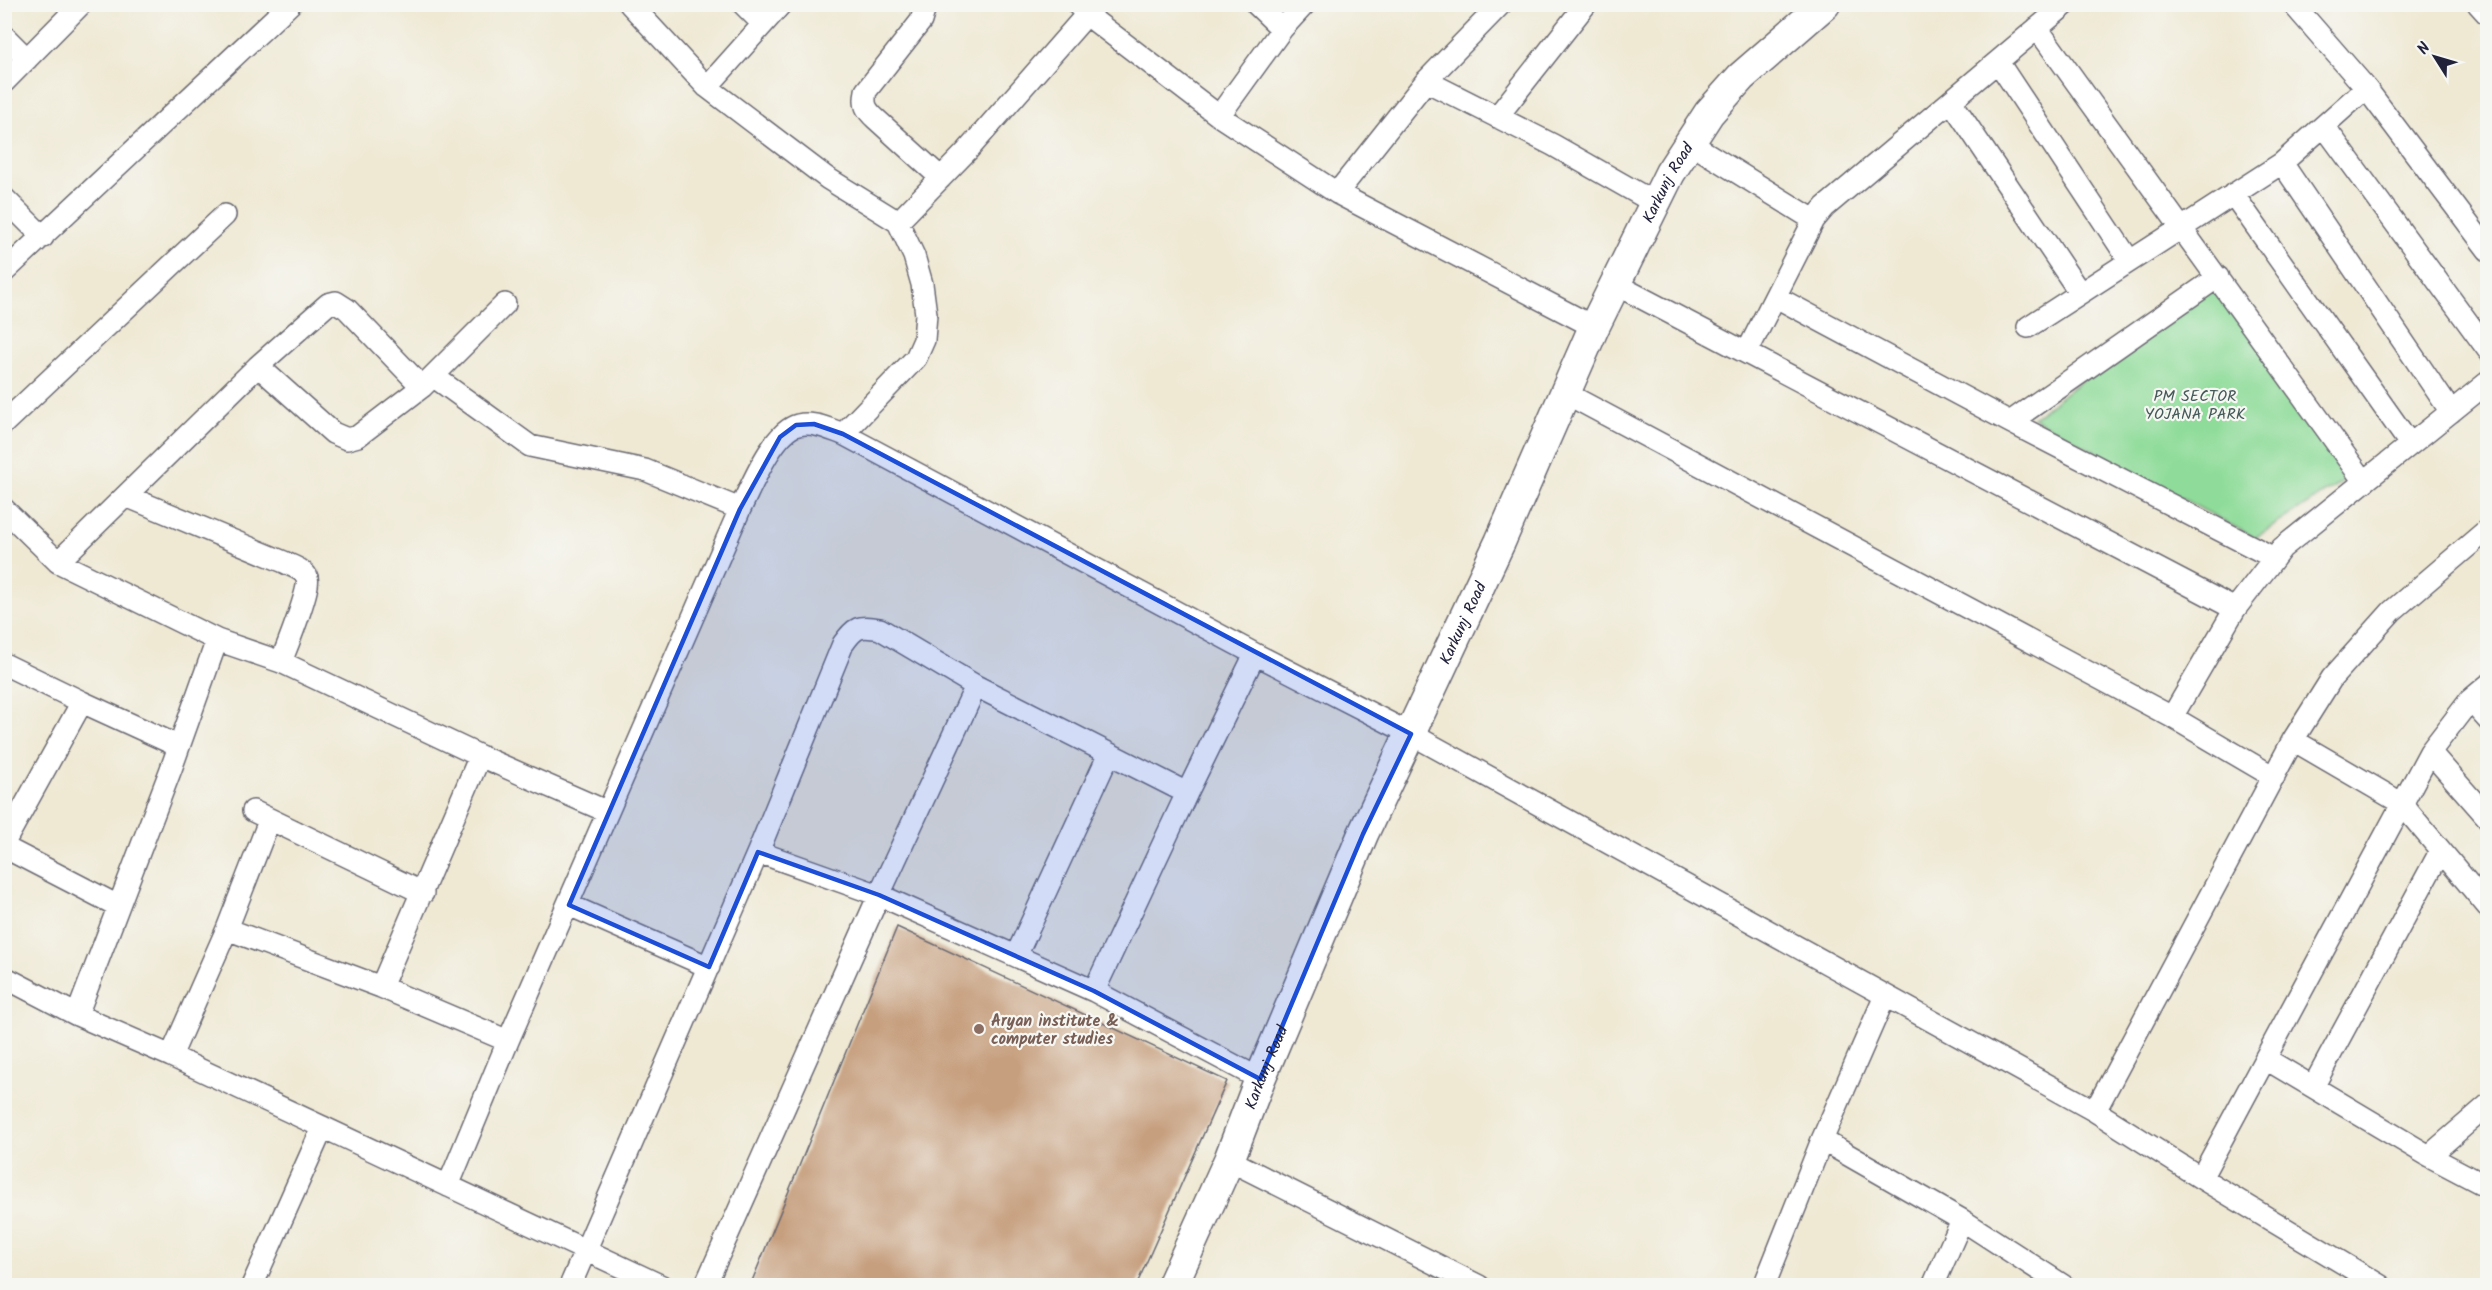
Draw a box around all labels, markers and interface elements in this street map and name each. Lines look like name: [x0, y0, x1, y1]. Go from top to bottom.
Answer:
north arrow: [2405, 27, 2465, 87]
text: N: [2411, 37, 2437, 60]
street label: Karkunj Road: [1636, 137, 1701, 228]
park label: PM SECTOR YOJANA PARK: [2145, 384, 2246, 427]
street label: Karkunj Road: [1433, 577, 1494, 669]
place label: Aryan institute & computer studies: [991, 1009, 1119, 1052]
street label: Karkunj Road: [1239, 1021, 1296, 1113]
marker: Aryan institute & computer studies: [972, 1022, 986, 1036]

